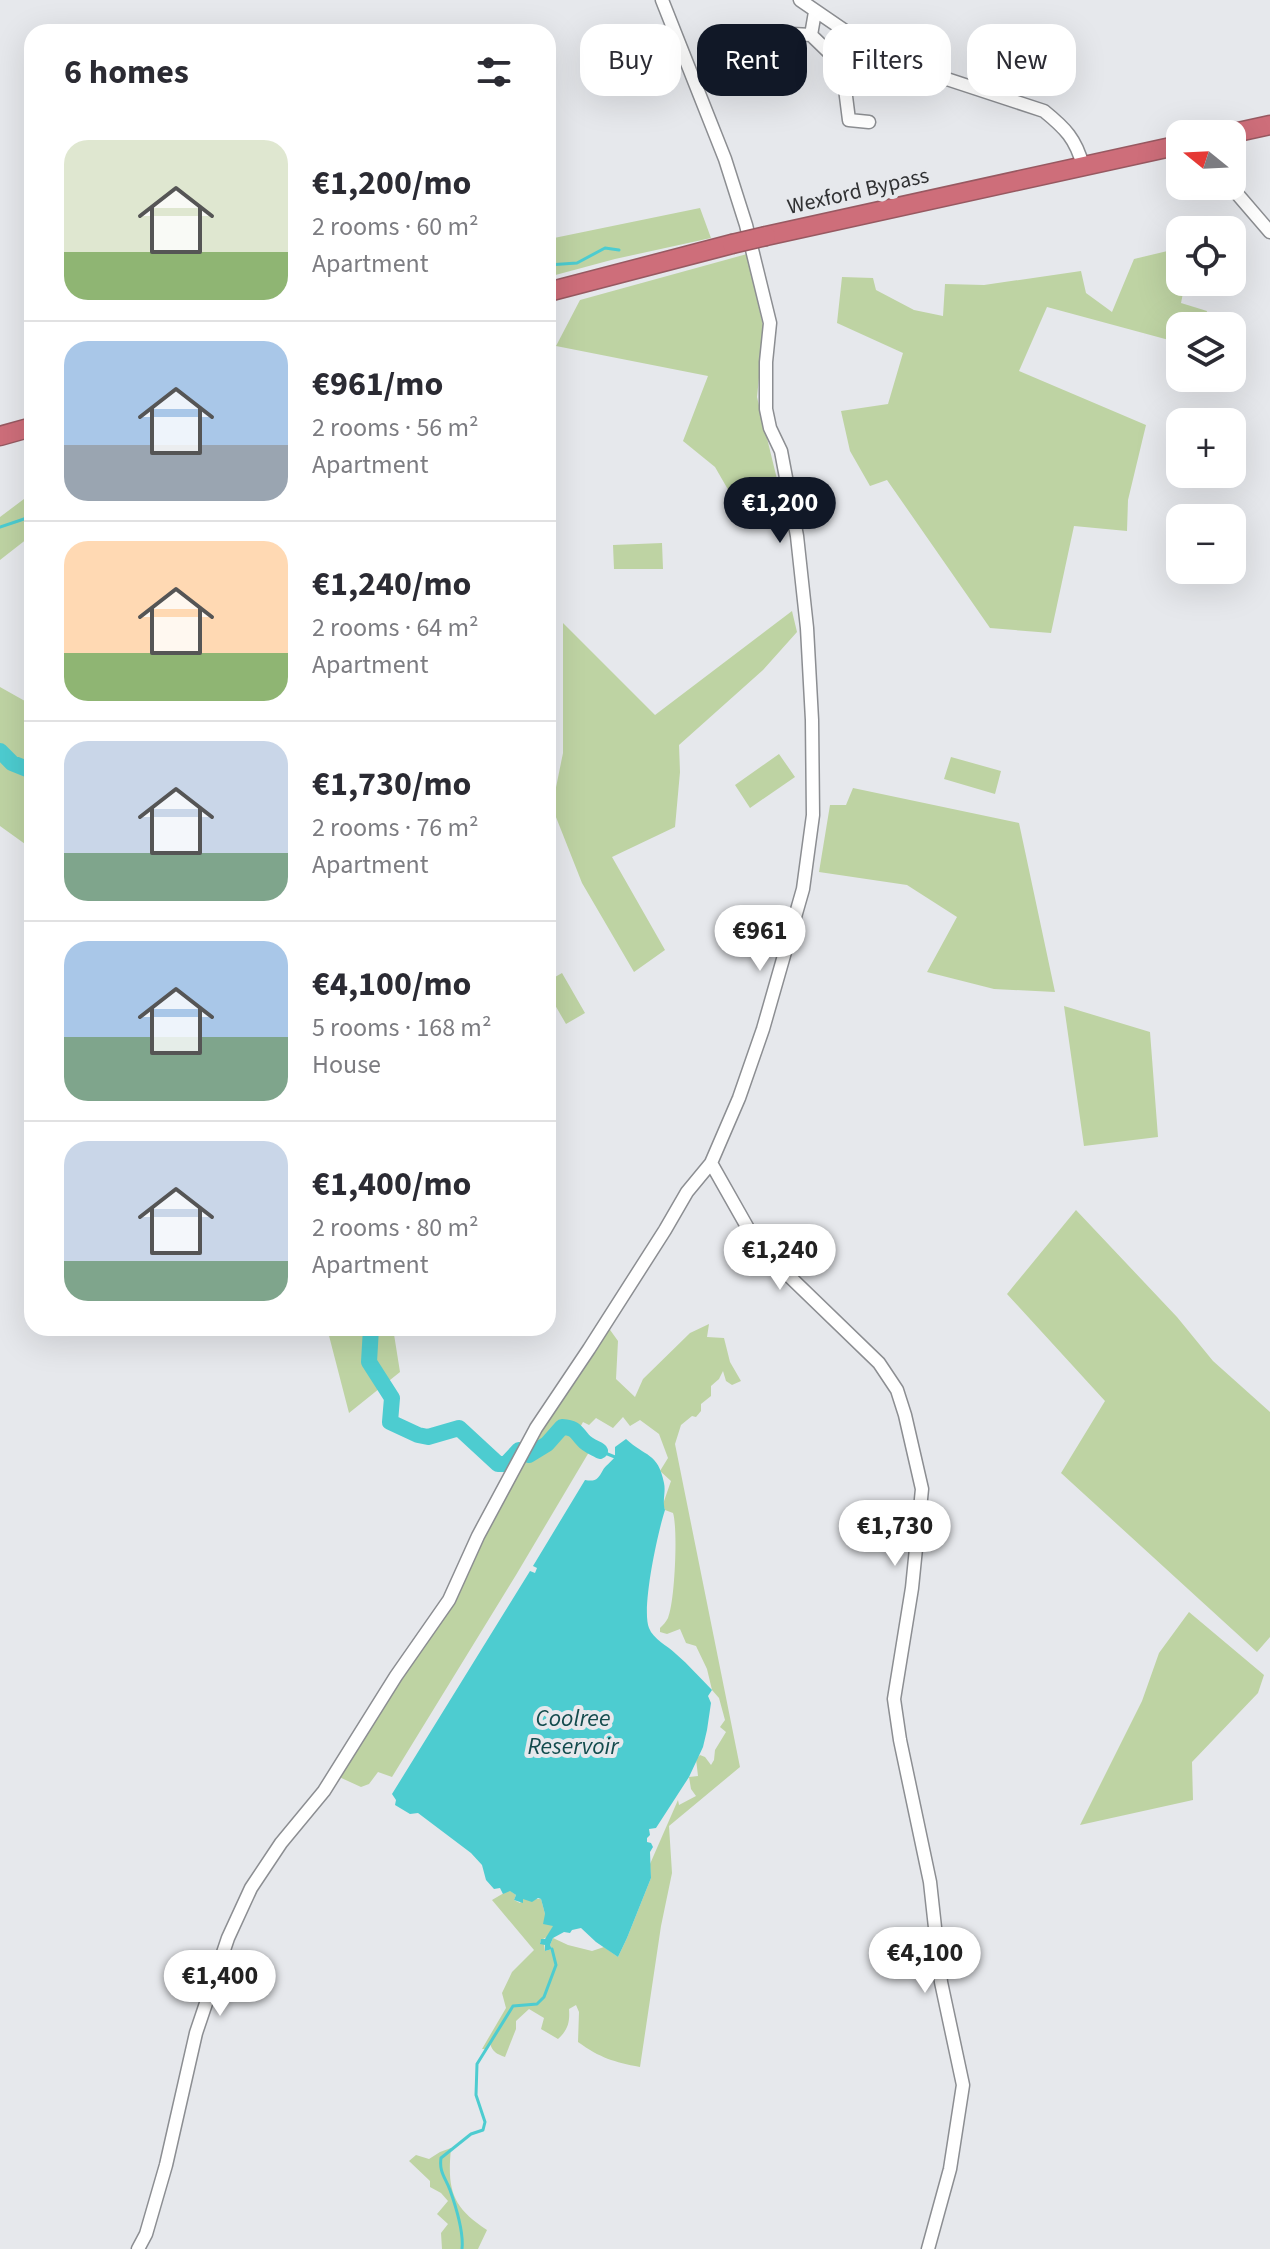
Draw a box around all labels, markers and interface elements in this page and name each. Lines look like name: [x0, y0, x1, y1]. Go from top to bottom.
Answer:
chip: Buy: [580, 24, 681, 96]
chip: Rent: [697, 24, 807, 96]
chip: Filters: [823, 24, 951, 96]
chip: New: [967, 24, 1076, 96]
text: 6 homes: [64, 48, 189, 97]
icon: filters: [472, 50, 516, 94]
north arrow: [1166, 120, 1246, 200]
map controls: [1166, 120, 1246, 584]
text: €1,200/mo: [312, 159, 472, 208]
street label: Wexford Bypass: [784, 159, 932, 223]
icon: home: [128, 172, 224, 268]
text: 2 rooms · 60 m²: [312, 208, 479, 245]
button: locate: [1166, 216, 1246, 296]
text: Apartment: [312, 245, 429, 282]
button: layers: [1166, 312, 1246, 392]
text: €961/mo: [312, 360, 443, 409]
icon: home: [128, 373, 224, 469]
button: +: [1166, 408, 1246, 488]
text: 2 rooms · 56 m²: [312, 409, 479, 446]
text: Apartment: [312, 446, 429, 483]
pin: €1,200: [715, 477, 845, 545]
text: €1,200: [742, 484, 818, 521]
button: −: [1166, 504, 1246, 584]
text: €1,240/mo: [312, 560, 472, 609]
icon: home: [128, 573, 224, 669]
text: 2 rooms · 64 m²: [312, 609, 479, 646]
text: Apartment: [312, 646, 429, 683]
text: €1,730/mo: [312, 760, 472, 809]
icon: home: [128, 773, 224, 869]
text: 2 rooms · 76 m²: [312, 809, 479, 846]
text: Apartment: [312, 846, 429, 883]
pin: €961: [713, 905, 807, 973]
text: €961: [733, 912, 787, 949]
text: €4,100/mo: [312, 960, 472, 1009]
icon: home: [128, 973, 224, 1069]
text: 5 rooms · 168 m²: [312, 1009, 491, 1046]
text: House: [312, 1046, 381, 1083]
text: €1,400/mo: [312, 1160, 472, 1209]
icon: home: [128, 1173, 224, 1269]
text: 2 rooms · 80 m²: [312, 1209, 479, 1246]
pin: €1,240: [715, 1224, 845, 1292]
text: €1,240: [742, 1231, 818, 1268]
text: Apartment: [312, 1246, 429, 1283]
pin: €1,730: [830, 1500, 960, 1568]
text: €1,730: [857, 1507, 933, 1544]
water label: Coolree Reservoir: [527, 1701, 620, 1764]
pin: €4,100: [860, 1927, 990, 1995]
text: €4,100: [887, 1934, 963, 1971]
pin: €1,400: [155, 1950, 285, 2018]
text: €1,400: [182, 1957, 258, 1994]

